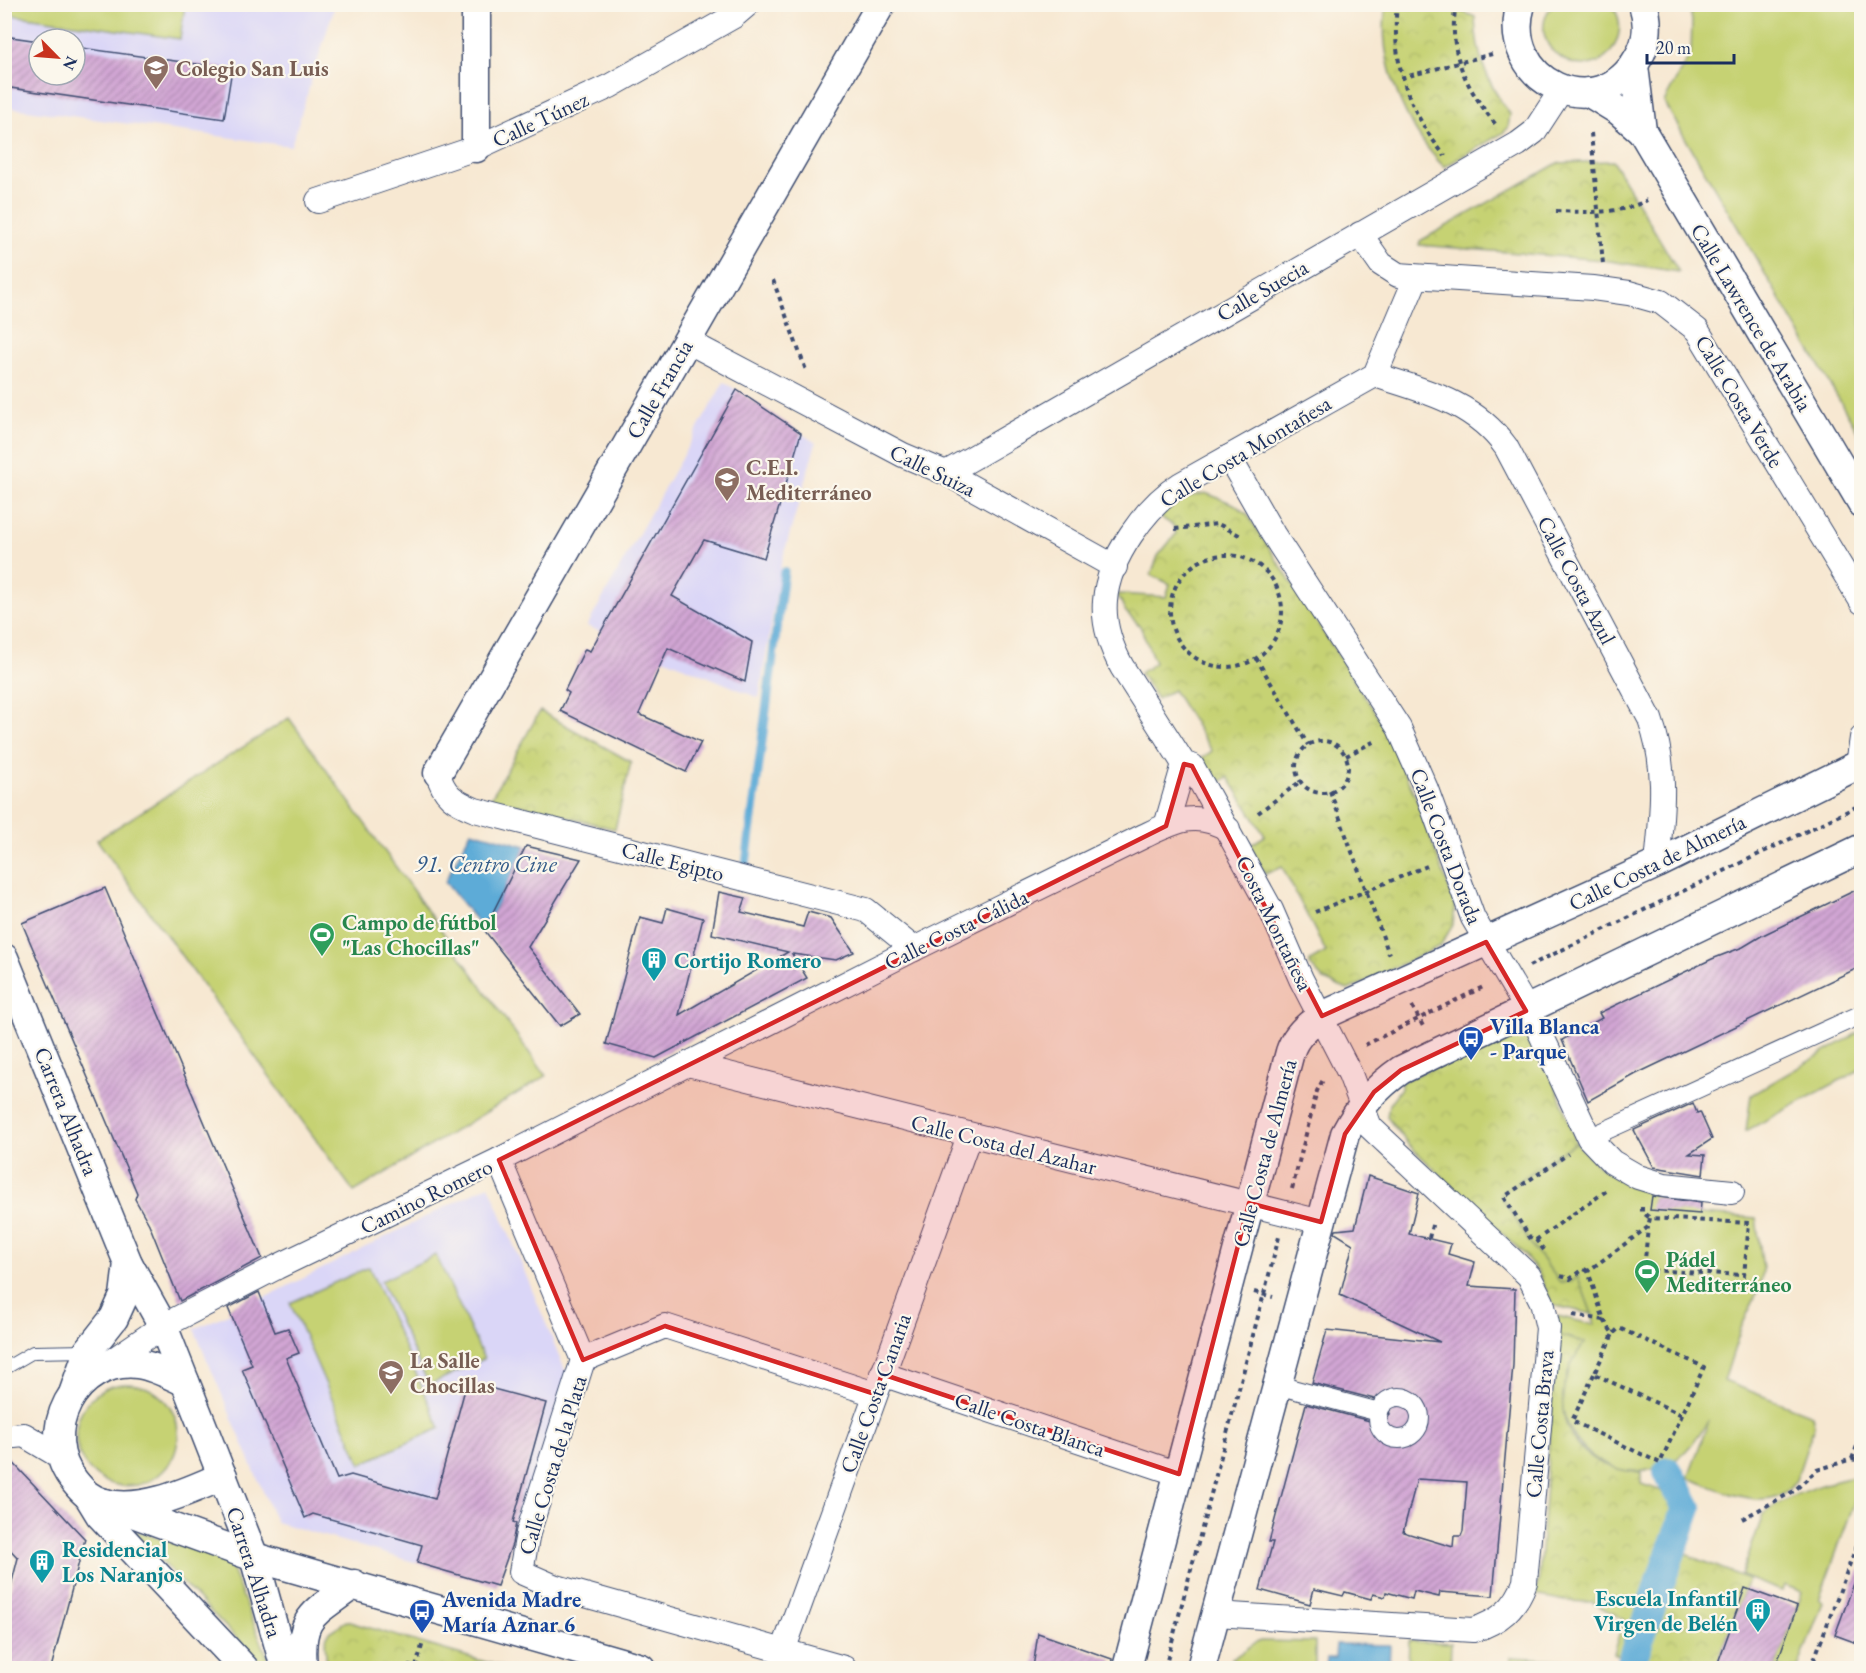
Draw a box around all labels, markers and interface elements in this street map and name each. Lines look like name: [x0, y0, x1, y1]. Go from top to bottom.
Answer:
north arrow: [27, 27, 87, 87]
scale bar: [1647, 27, 1734, 65]
text: 20 m: [1656, 36, 1691, 59]
text: N: [58, 53, 82, 73]
school or university icon: Colegio San Luis: [141, 53, 171, 91]
place label: Colegio San Luis: [176, 54, 329, 83]
street label: Calle Túnez: [488, 84, 594, 154]
street label: Calle Lawrence de Arabia: [1684, 218, 1819, 417]
street label: Calle Suecia: [1211, 252, 1314, 328]
street label: Calle Costa Verde: [1689, 330, 1791, 473]
street label: Calle Francia: [619, 334, 700, 444]
street label: Calle Costa Montañesa: [1154, 389, 1337, 514]
street label: Calle Suiza: [885, 437, 981, 504]
place label: C.E.I. Mediterráneo: [746, 453, 871, 507]
school or university icon: C.E.I. Mediterráneo: [712, 465, 742, 503]
street label: Calle Costa Azul: [1531, 511, 1623, 650]
street label: Calle Costa Dorada: [1403, 764, 1490, 929]
street label: Calle Costa de Almería: [1564, 807, 1751, 918]
street label: Calle Egipto: [619, 835, 727, 888]
water label: 91. Centro Cine: [414, 848, 558, 879]
street label: Costa Montañesa: [1229, 851, 1320, 996]
street label: Calle Costa Cálida: [879, 882, 1033, 977]
place label: Campo de fútbol "Las Chocillas": [342, 908, 497, 962]
sports icon: Campo de fútbol "Las Chocillas": [307, 920, 337, 958]
building icon: Cortijo Romero: [639, 945, 669, 983]
place label: Cortijo Romero: [674, 946, 821, 975]
place label: Villa Blanca - Parque: [1490, 1012, 1600, 1066]
bus stop icon: Villa Blanca - Parque: [1456, 1024, 1486, 1062]
street label: Carrera Alhadra: [28, 1043, 106, 1180]
street label: Calle Costa de Almería: [1225, 1056, 1304, 1250]
street label: Calle Costa del Azahar: [908, 1107, 1100, 1182]
street label: Camino Romero: [355, 1152, 498, 1241]
place label: Pádel Mediterráneo: [1666, 1245, 1791, 1299]
sports icon: Pádel Mediterráneo: [1632, 1257, 1662, 1295]
street label: Calle Costa Canaria: [833, 1309, 918, 1477]
place label: La Salle Chocillas: [410, 1346, 495, 1400]
street label: Calle Costa Brava: [1519, 1349, 1560, 1499]
school or university icon: La Salle Chocillas: [376, 1358, 406, 1396]
street label: Calle Costa de la Plata: [511, 1372, 594, 1558]
street label: Calle Costa Blanca: [951, 1385, 1109, 1464]
street label: Carrera Alhadra: [220, 1503, 289, 1642]
place label: Residencial Los Naranjos: [62, 1535, 183, 1589]
building icon: Residencial Los Naranjos: [27, 1547, 57, 1585]
place label: Escuela Infantil Virgen de Belén: [1593, 1584, 1739, 1638]
place label: Avenida Madre María Aznar 6: [441, 1585, 581, 1639]
building icon: Escuela Infantil Virgen de Belén: [1743, 1596, 1773, 1634]
bus stop icon: Avenida Madre María Aznar 6: [407, 1597, 437, 1635]

